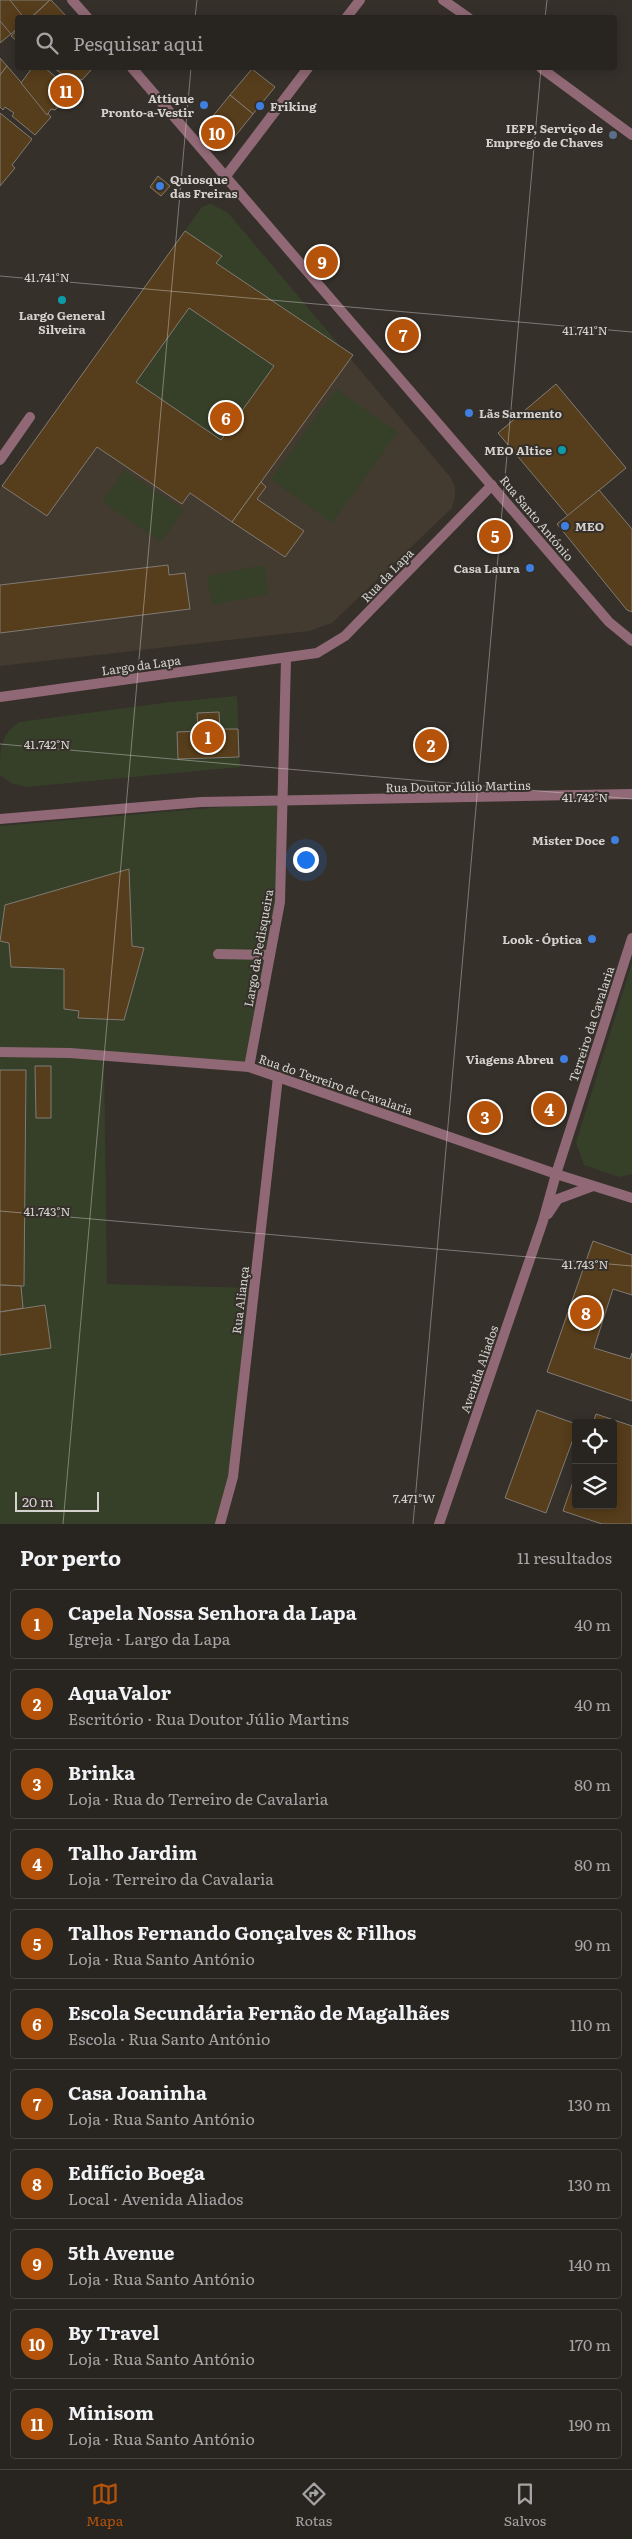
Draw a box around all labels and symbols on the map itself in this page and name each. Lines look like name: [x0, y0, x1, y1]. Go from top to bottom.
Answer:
pin: 11: [50, 72, 82, 110]
place label: Attique Pronto-a-Vestir: [101, 89, 194, 121]
place label: Friking: [270, 97, 317, 115]
marker: Attique Pronto-a-Vestir: [198, 99, 210, 111]
marker: Friking: [254, 100, 266, 112]
pin: 10: [201, 114, 233, 152]
place label: IEFP, Serviço de Emprego de Chaves: [485, 119, 603, 151]
marker: IEFP, Serviço de Emprego de Chaves: [607, 129, 619, 141]
place label: Quiosque das Freiras: [170, 170, 238, 202]
marker: Quiosque das Freiras: [154, 180, 166, 192]
pin: 9: [306, 243, 338, 281]
text: 41.741°N: [24, 268, 70, 286]
marker: Largo General Silveira: [56, 294, 68, 306]
place label: Largo General Silveira: [19, 306, 106, 338]
pin: 7: [387, 316, 419, 354]
text: 41.741°N: [562, 321, 608, 339]
pin: 6: [210, 399, 242, 437]
place label: Lãs Sarmento: [479, 404, 562, 422]
marker: Lãs Sarmento: [463, 407, 475, 419]
place label: MEO Altice: [484, 441, 552, 459]
marker: MEO Altice: [556, 444, 568, 456]
street label: Rua Santo António: [496, 471, 578, 565]
pin: 5: [479, 517, 511, 555]
place label: MEO: [575, 517, 604, 535]
marker: MEO: [559, 520, 571, 532]
street label: Rua da Lapa: [357, 544, 418, 606]
place label: Casa Laura: [453, 559, 520, 577]
marker: Casa Laura: [524, 562, 536, 574]
street label: Largo da Lapa: [100, 650, 182, 679]
pin: 1: [192, 718, 224, 756]
pin: 2: [415, 726, 447, 764]
text: 41.742°N: [24, 735, 70, 753]
street label: Rua Doutor Júlio Martins: [385, 776, 531, 796]
text: 41.742°N: [562, 788, 608, 806]
place label: Mister Doce: [532, 831, 605, 849]
marker: Mister Doce: [609, 834, 621, 846]
your location: [293, 847, 319, 873]
street label: Largo da Pedisqueira: [239, 887, 277, 1008]
place label: Look - Óptica: [502, 930, 582, 948]
marker: Look - Óptica: [586, 933, 598, 945]
street label: Terreiro da Cavalaria: [564, 963, 618, 1084]
street label: Rua do Terreiro de Cavalaria: [257, 1049, 416, 1119]
place label: Viagens Abreu: [466, 1050, 554, 1068]
marker: Viagens Abreu: [558, 1053, 570, 1065]
pin: 4: [533, 1090, 565, 1128]
pin: 3: [469, 1098, 501, 1136]
text: 41.743°N: [23, 1202, 71, 1220]
text: 41.743°N: [561, 1255, 609, 1273]
street label: Rua Aliança: [227, 1265, 253, 1335]
pin: 8: [570, 1294, 602, 1332]
street label: Avenida Aliados: [456, 1322, 503, 1415]
scale bar: [15, 1489, 99, 1512]
text: 7.471°W: [393, 1489, 435, 1507]

